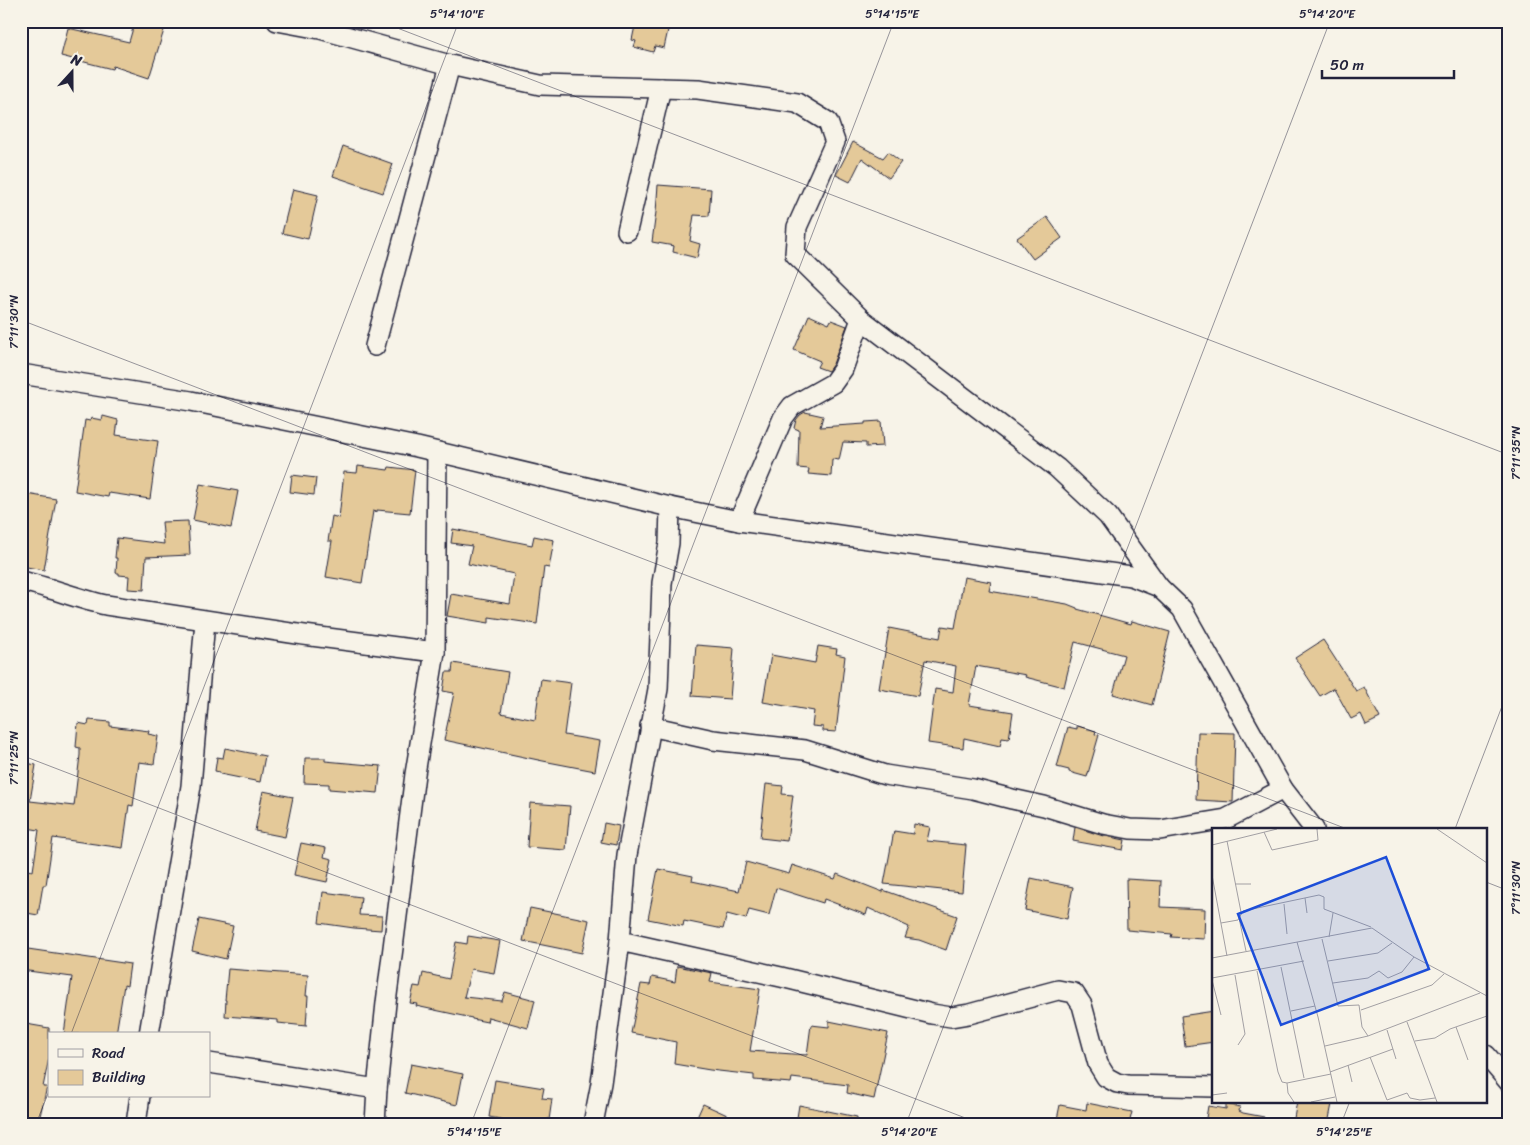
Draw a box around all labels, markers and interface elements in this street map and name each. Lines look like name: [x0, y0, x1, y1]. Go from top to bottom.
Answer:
text: 5°14'10"E: [430, 3, 485, 25]
text: 5°14'15"E: [865, 3, 920, 25]
text: 5°14'20"E: [1299, 3, 1356, 25]
text: N: [67, 47, 86, 74]
north arrow: [48, 48, 98, 98]
scale bar: [1322, 48, 1455, 80]
text: 50 m: [1330, 52, 1365, 78]
text: 7°11'30"N: [3, 294, 25, 349]
text: 7°11'35"N: [1505, 425, 1527, 480]
text: 7°11'25"N: [3, 730, 25, 785]
inset map: [1212, 828, 1488, 1102]
text: 7°11'30"N: [1505, 860, 1527, 915]
legend: [48, 1032, 210, 1098]
text: Road: [92, 1040, 125, 1066]
text: Building: [92, 1064, 146, 1090]
text: 5°14'15"E: [447, 1121, 502, 1143]
text: 5°14'20"E: [881, 1121, 938, 1143]
text: 5°14'25"E: [1316, 1121, 1373, 1143]

